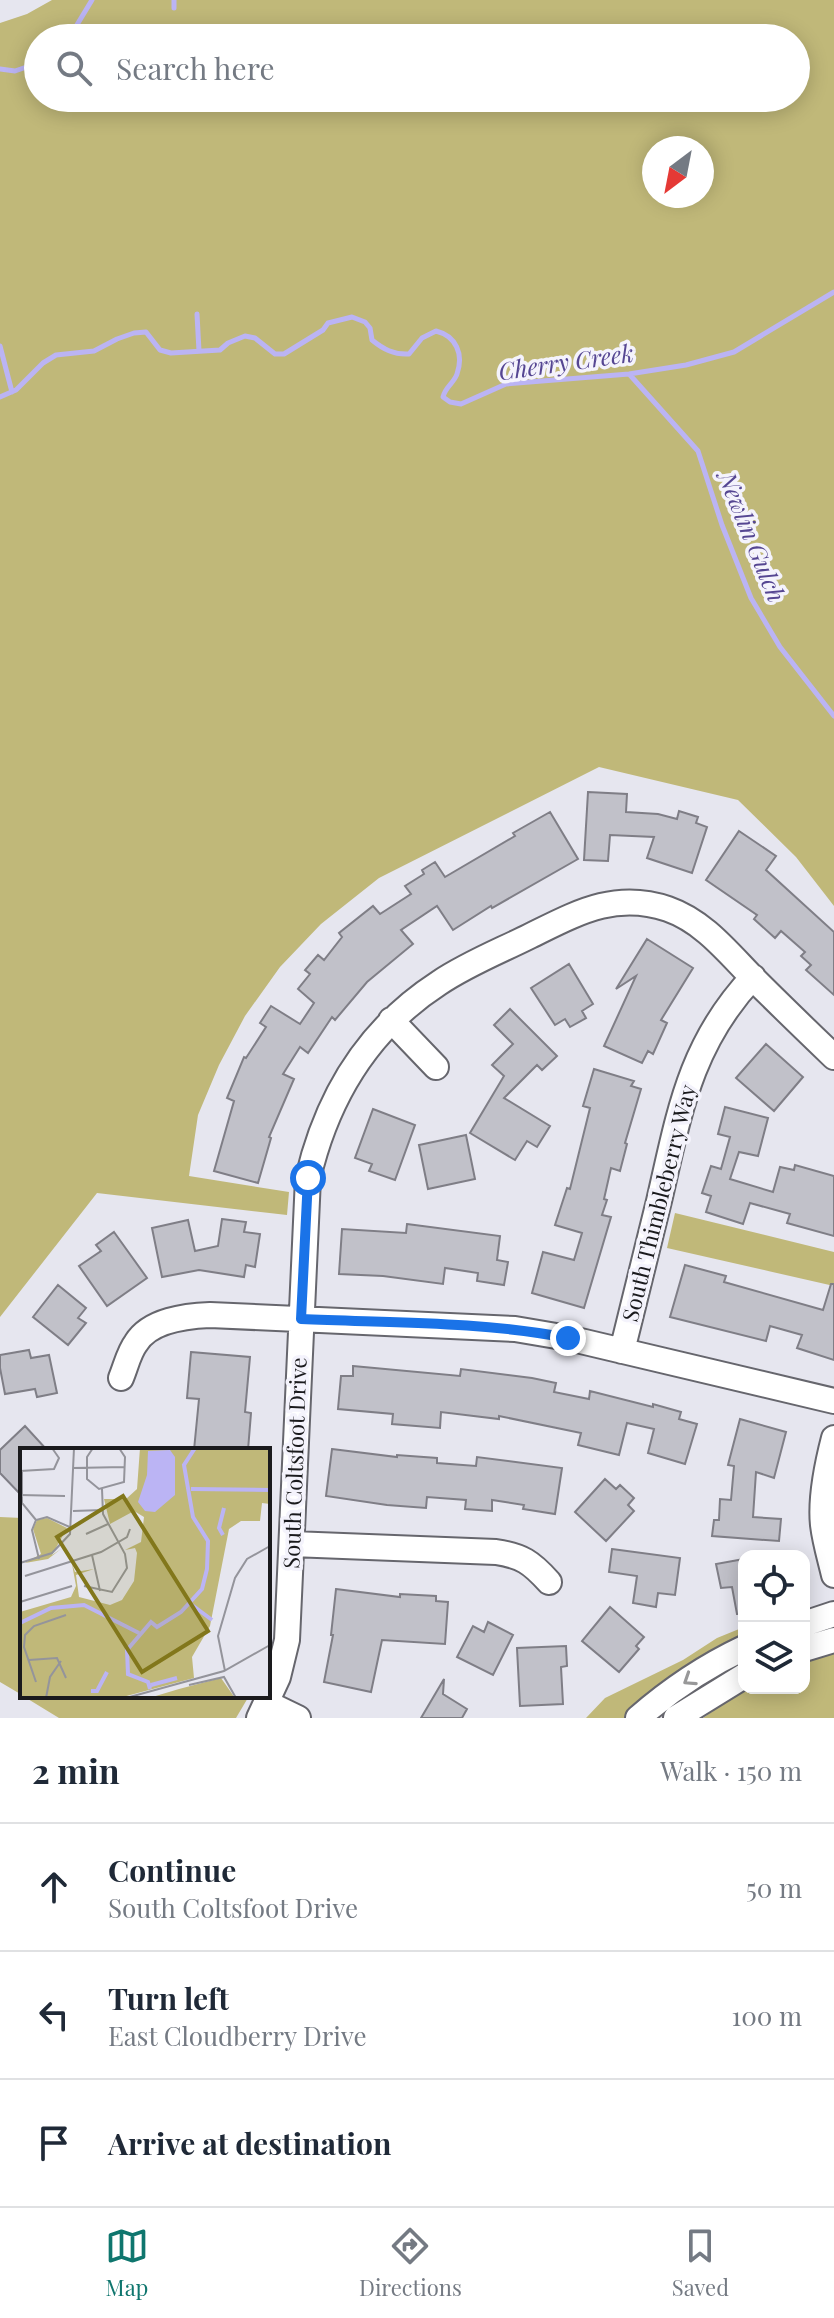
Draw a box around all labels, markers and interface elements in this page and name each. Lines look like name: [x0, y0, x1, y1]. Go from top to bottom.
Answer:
search box: [24, 24, 810, 112]
icon: search: [52, 46, 96, 90]
text: Search here: [116, 48, 275, 88]
north arrow: [642, 136, 714, 208]
water label: Cherry Creek: [496, 336, 635, 386]
water label: Newlin Gulch: [711, 464, 794, 606]
street label: South Thimbleberry Way: [614, 1081, 702, 1324]
route start: [290, 1160, 326, 1196]
route end: [550, 1320, 586, 1356]
street label: South Coltsfoot Drive: [275, 1357, 313, 1569]
inset map: [20, 1448, 270, 1698]
map controls: [738, 1550, 810, 1694]
button: locate: [738, 1550, 810, 1622]
button: layers: [738, 1622, 810, 1694]
one-way arrow: [683, 1670, 698, 1685]
text: 2 min: [32, 1747, 120, 1793]
text: Walk · 150 m: [660, 1753, 802, 1788]
text: Continue: [108, 1850, 236, 1890]
icon: ahead: [32, 1865, 76, 1909]
text: 50 m: [746, 1870, 802, 1905]
text: South Coltsfoot Drive: [108, 1890, 358, 1925]
text: Turn left: [108, 1978, 229, 2018]
icon: left: [32, 1993, 76, 2037]
text: 100 m: [732, 1998, 802, 2033]
text: East Cloudberry Drive: [108, 2018, 367, 2053]
icon: arrive: [32, 2121, 76, 2165]
text: Arrive at destination: [108, 2123, 391, 2163]
tab: Map: [105, 2224, 149, 2302]
tab: Directions: [359, 2224, 462, 2302]
tab: Saved: [672, 2224, 729, 2302]

